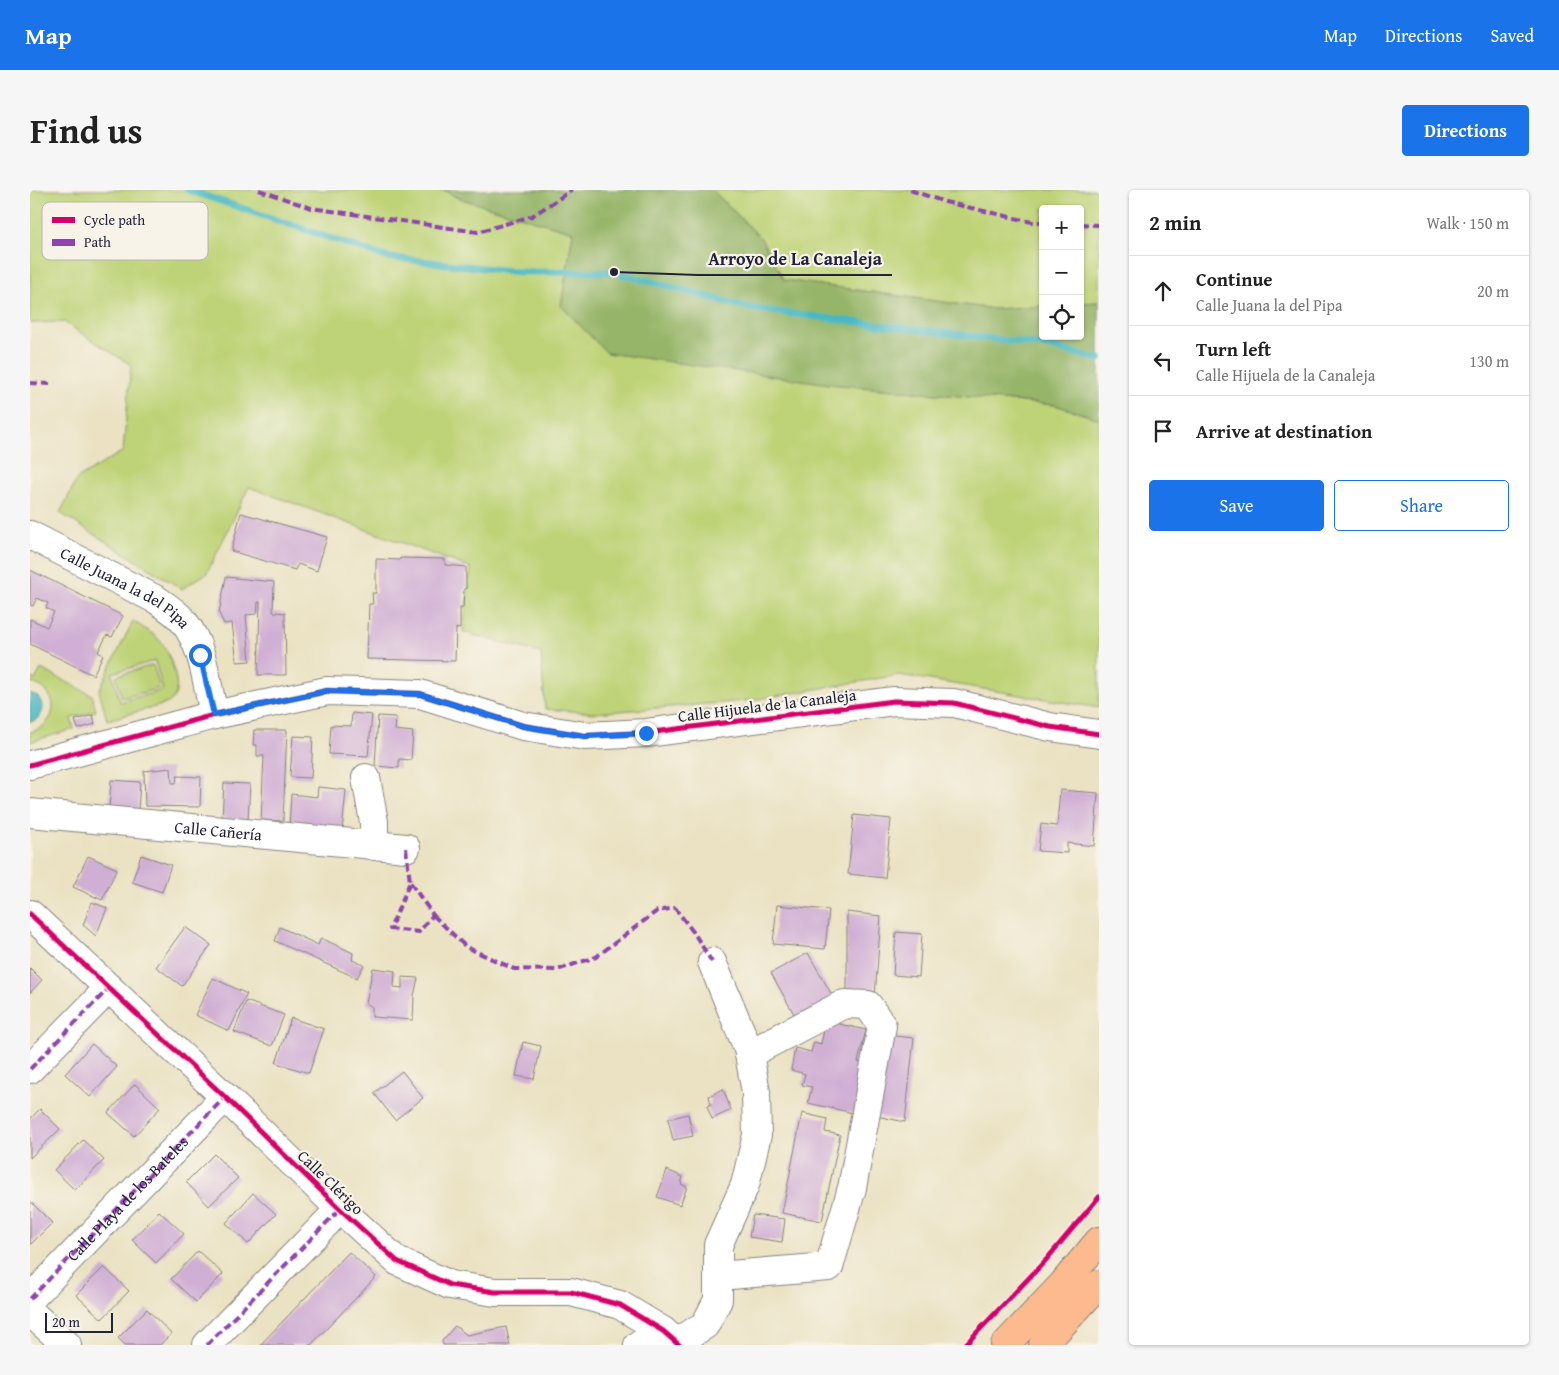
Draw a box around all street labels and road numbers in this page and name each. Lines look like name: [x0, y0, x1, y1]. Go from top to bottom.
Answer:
street label: Calle Juana la del Pipa: [56, 541, 197, 633]
street label: Calle Hijuela de la Canaleja: [677, 682, 858, 728]
street label: Calle Cañería: [173, 815, 263, 847]
street label: Calle Playa de los Bateles: [61, 1130, 194, 1266]
street label: Calle Clérigo: [292, 1144, 370, 1220]

